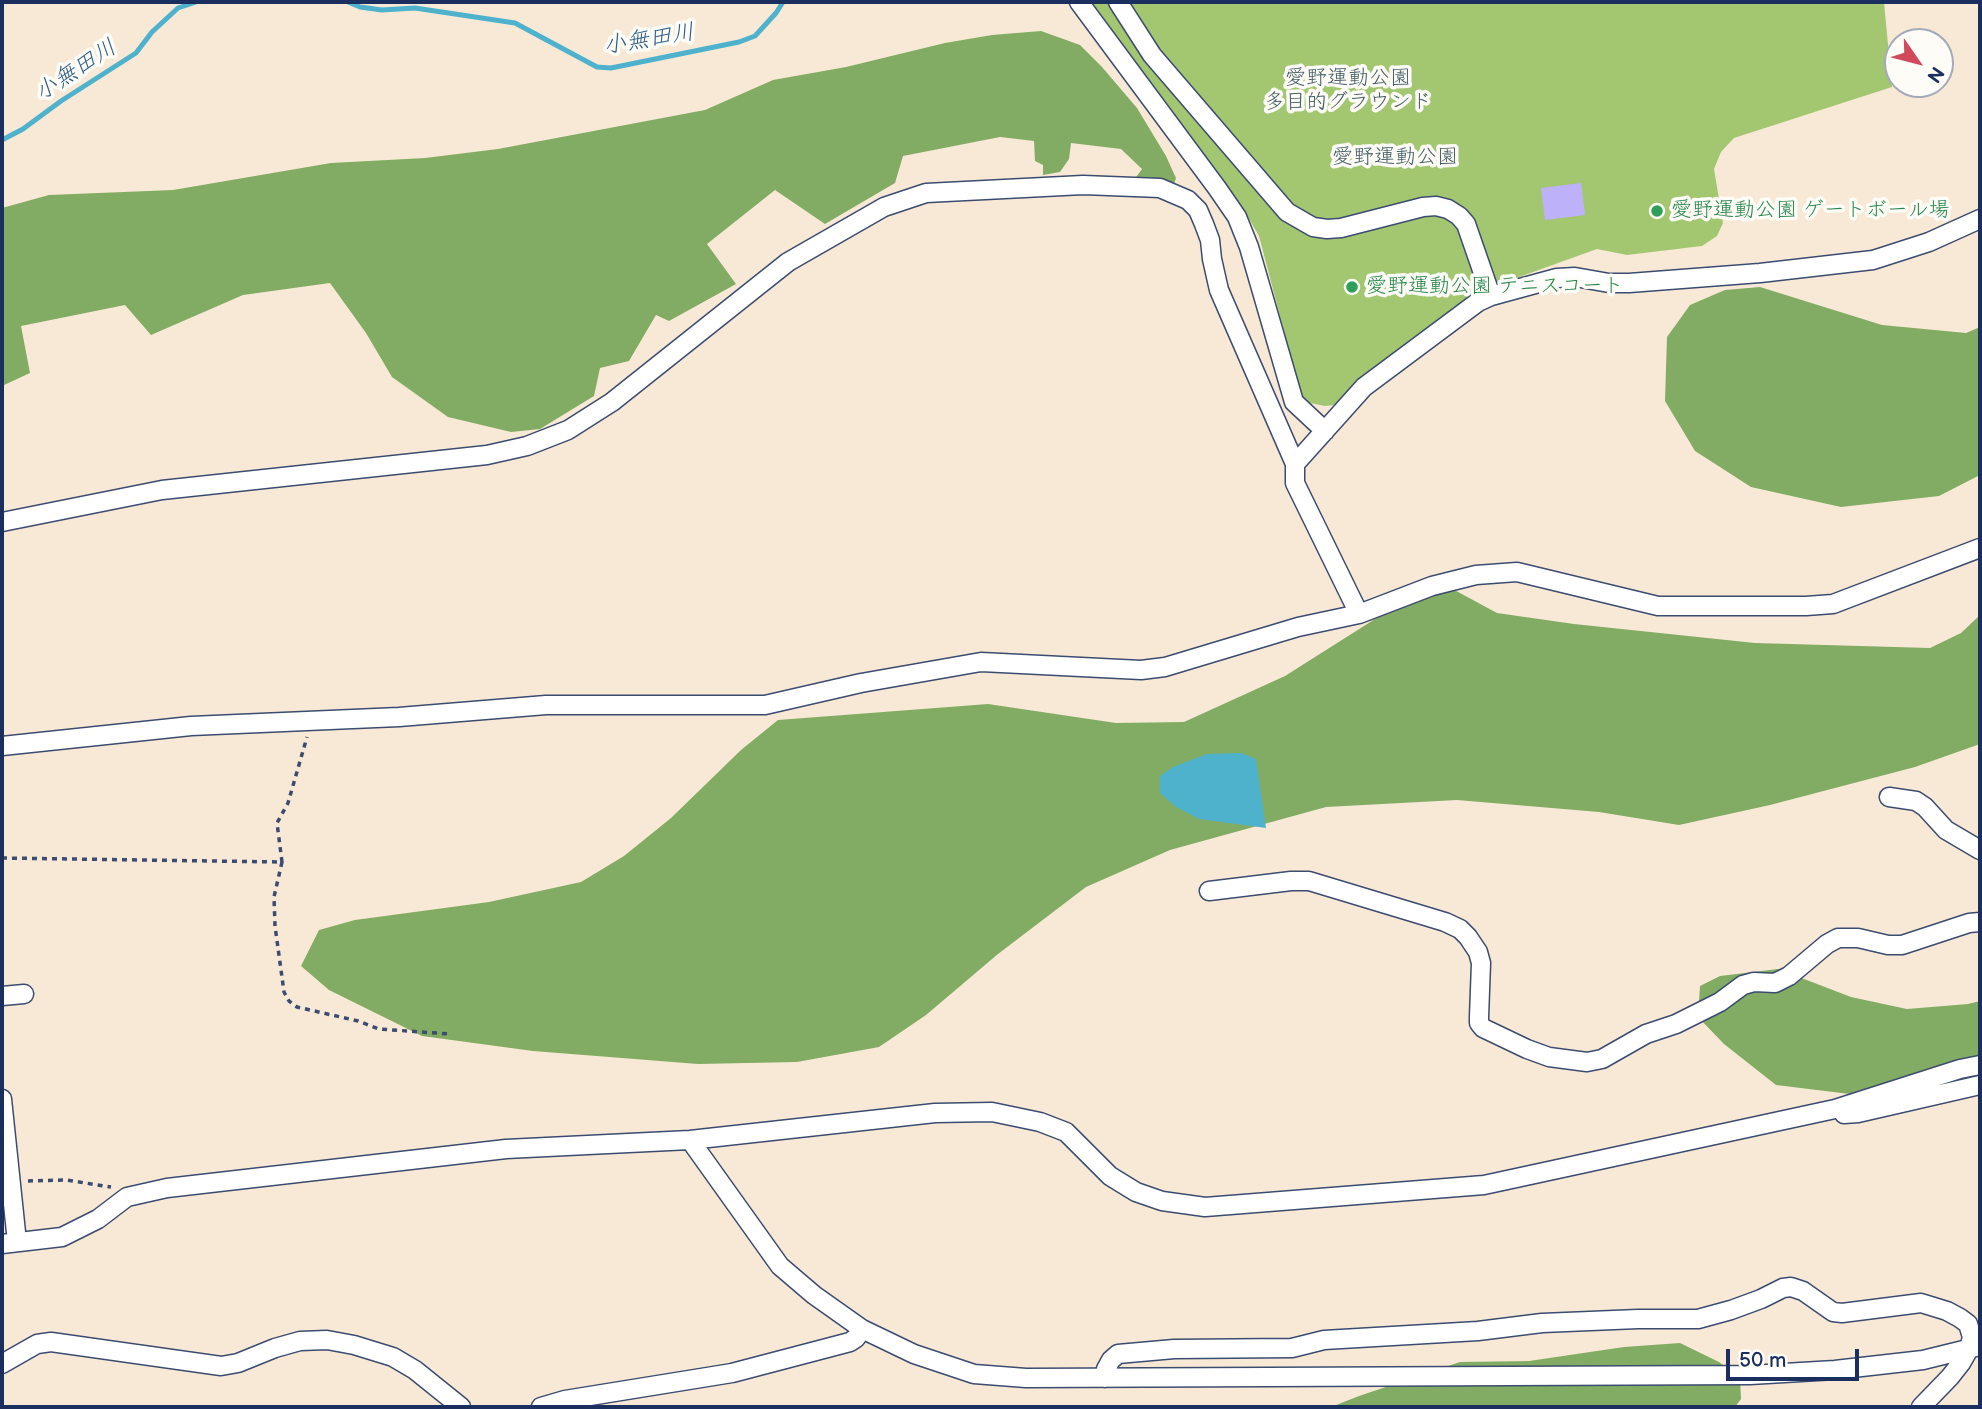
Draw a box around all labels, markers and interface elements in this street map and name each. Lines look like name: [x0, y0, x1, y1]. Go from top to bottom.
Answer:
water label: 小無田川: [601, 19, 697, 61]
north arrow: [1884, 28, 1954, 98]
water label: 小無田川: [30, 34, 122, 108]
text: N: [1921, 62, 1948, 87]
park label: 愛野運動公園 多目的グラウンド: [1264, 66, 1432, 116]
park label: 愛野運動公園: [1332, 145, 1458, 171]
place label: 愛野運動公園 ゲートボール場: [1671, 198, 1950, 224]
marker: 愛野運動公園 ゲートボール場: [1649, 203, 1665, 219]
place label: 愛野運動公園 テニスコート: [1366, 274, 1624, 300]
marker: 愛野運動公園 テニスコート: [1344, 279, 1360, 295]
scale bar: [1730, 1336, 1863, 1380]
text: 50 m: [1739, 1348, 1786, 1373]

